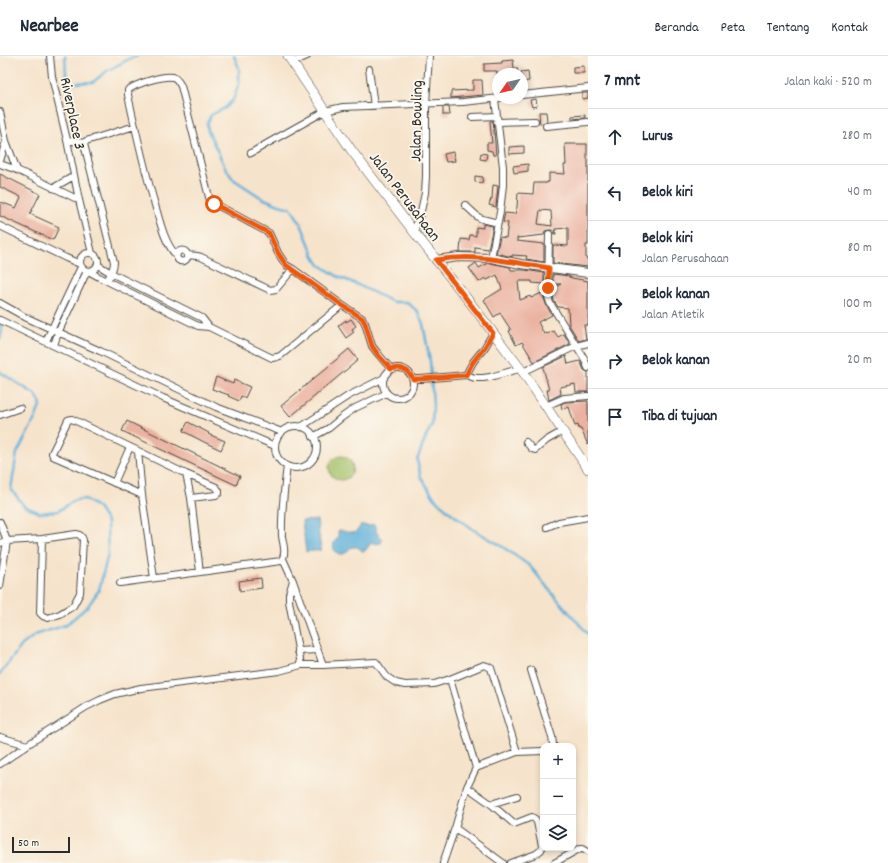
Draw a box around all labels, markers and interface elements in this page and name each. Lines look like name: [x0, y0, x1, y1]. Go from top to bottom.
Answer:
text: Nearbee: [20, 14, 79, 41]
text: Beranda: [654, 18, 699, 38]
text: Peta: [721, 18, 745, 38]
text: Tentang: [767, 18, 809, 38]
text: Kontak: [831, 18, 868, 38]
north arrow: [492, 68, 528, 104]
text: 7 mnt: [604, 70, 640, 94]
text: Jalan kaki · 520 m: [784, 73, 872, 92]
street label: Riverplace 3: [53, 75, 90, 152]
street label: Jalan Bowling: [405, 80, 430, 162]
icon: ahead: [604, 126, 626, 148]
text: Lurus: [642, 126, 673, 148]
text: 280 m: [842, 127, 872, 146]
street label: Jalan Perusahaan: [363, 148, 445, 247]
icon: left: [604, 182, 626, 204]
text: Belok kiri: [642, 182, 693, 204]
text: 40 m: [848, 183, 872, 202]
route start: [205, 195, 223, 213]
text: Belok kiri: [642, 228, 693, 250]
icon: left: [604, 238, 626, 260]
text: 80 m: [848, 239, 872, 258]
text: Jalan Perusahaan: [642, 250, 729, 269]
route end: [539, 279, 557, 297]
text: Belok kanan: [642, 284, 710, 306]
icon: right: [604, 294, 626, 316]
text: 100 m: [843, 295, 872, 314]
text: Jalan Atletik: [642, 306, 704, 325]
icon: right: [604, 350, 626, 372]
text: Belok kanan: [642, 350, 710, 372]
text: 20 m: [847, 351, 872, 370]
icon: arrive: [604, 406, 626, 428]
text: Tiba di tujuan: [642, 406, 717, 428]
map controls: [540, 743, 576, 851]
button: +: [540, 743, 576, 779]
button: −: [540, 779, 576, 815]
button: layers: [540, 815, 576, 851]
scale bar: [12, 835, 70, 854]
text: 50 m: [18, 836, 39, 852]

